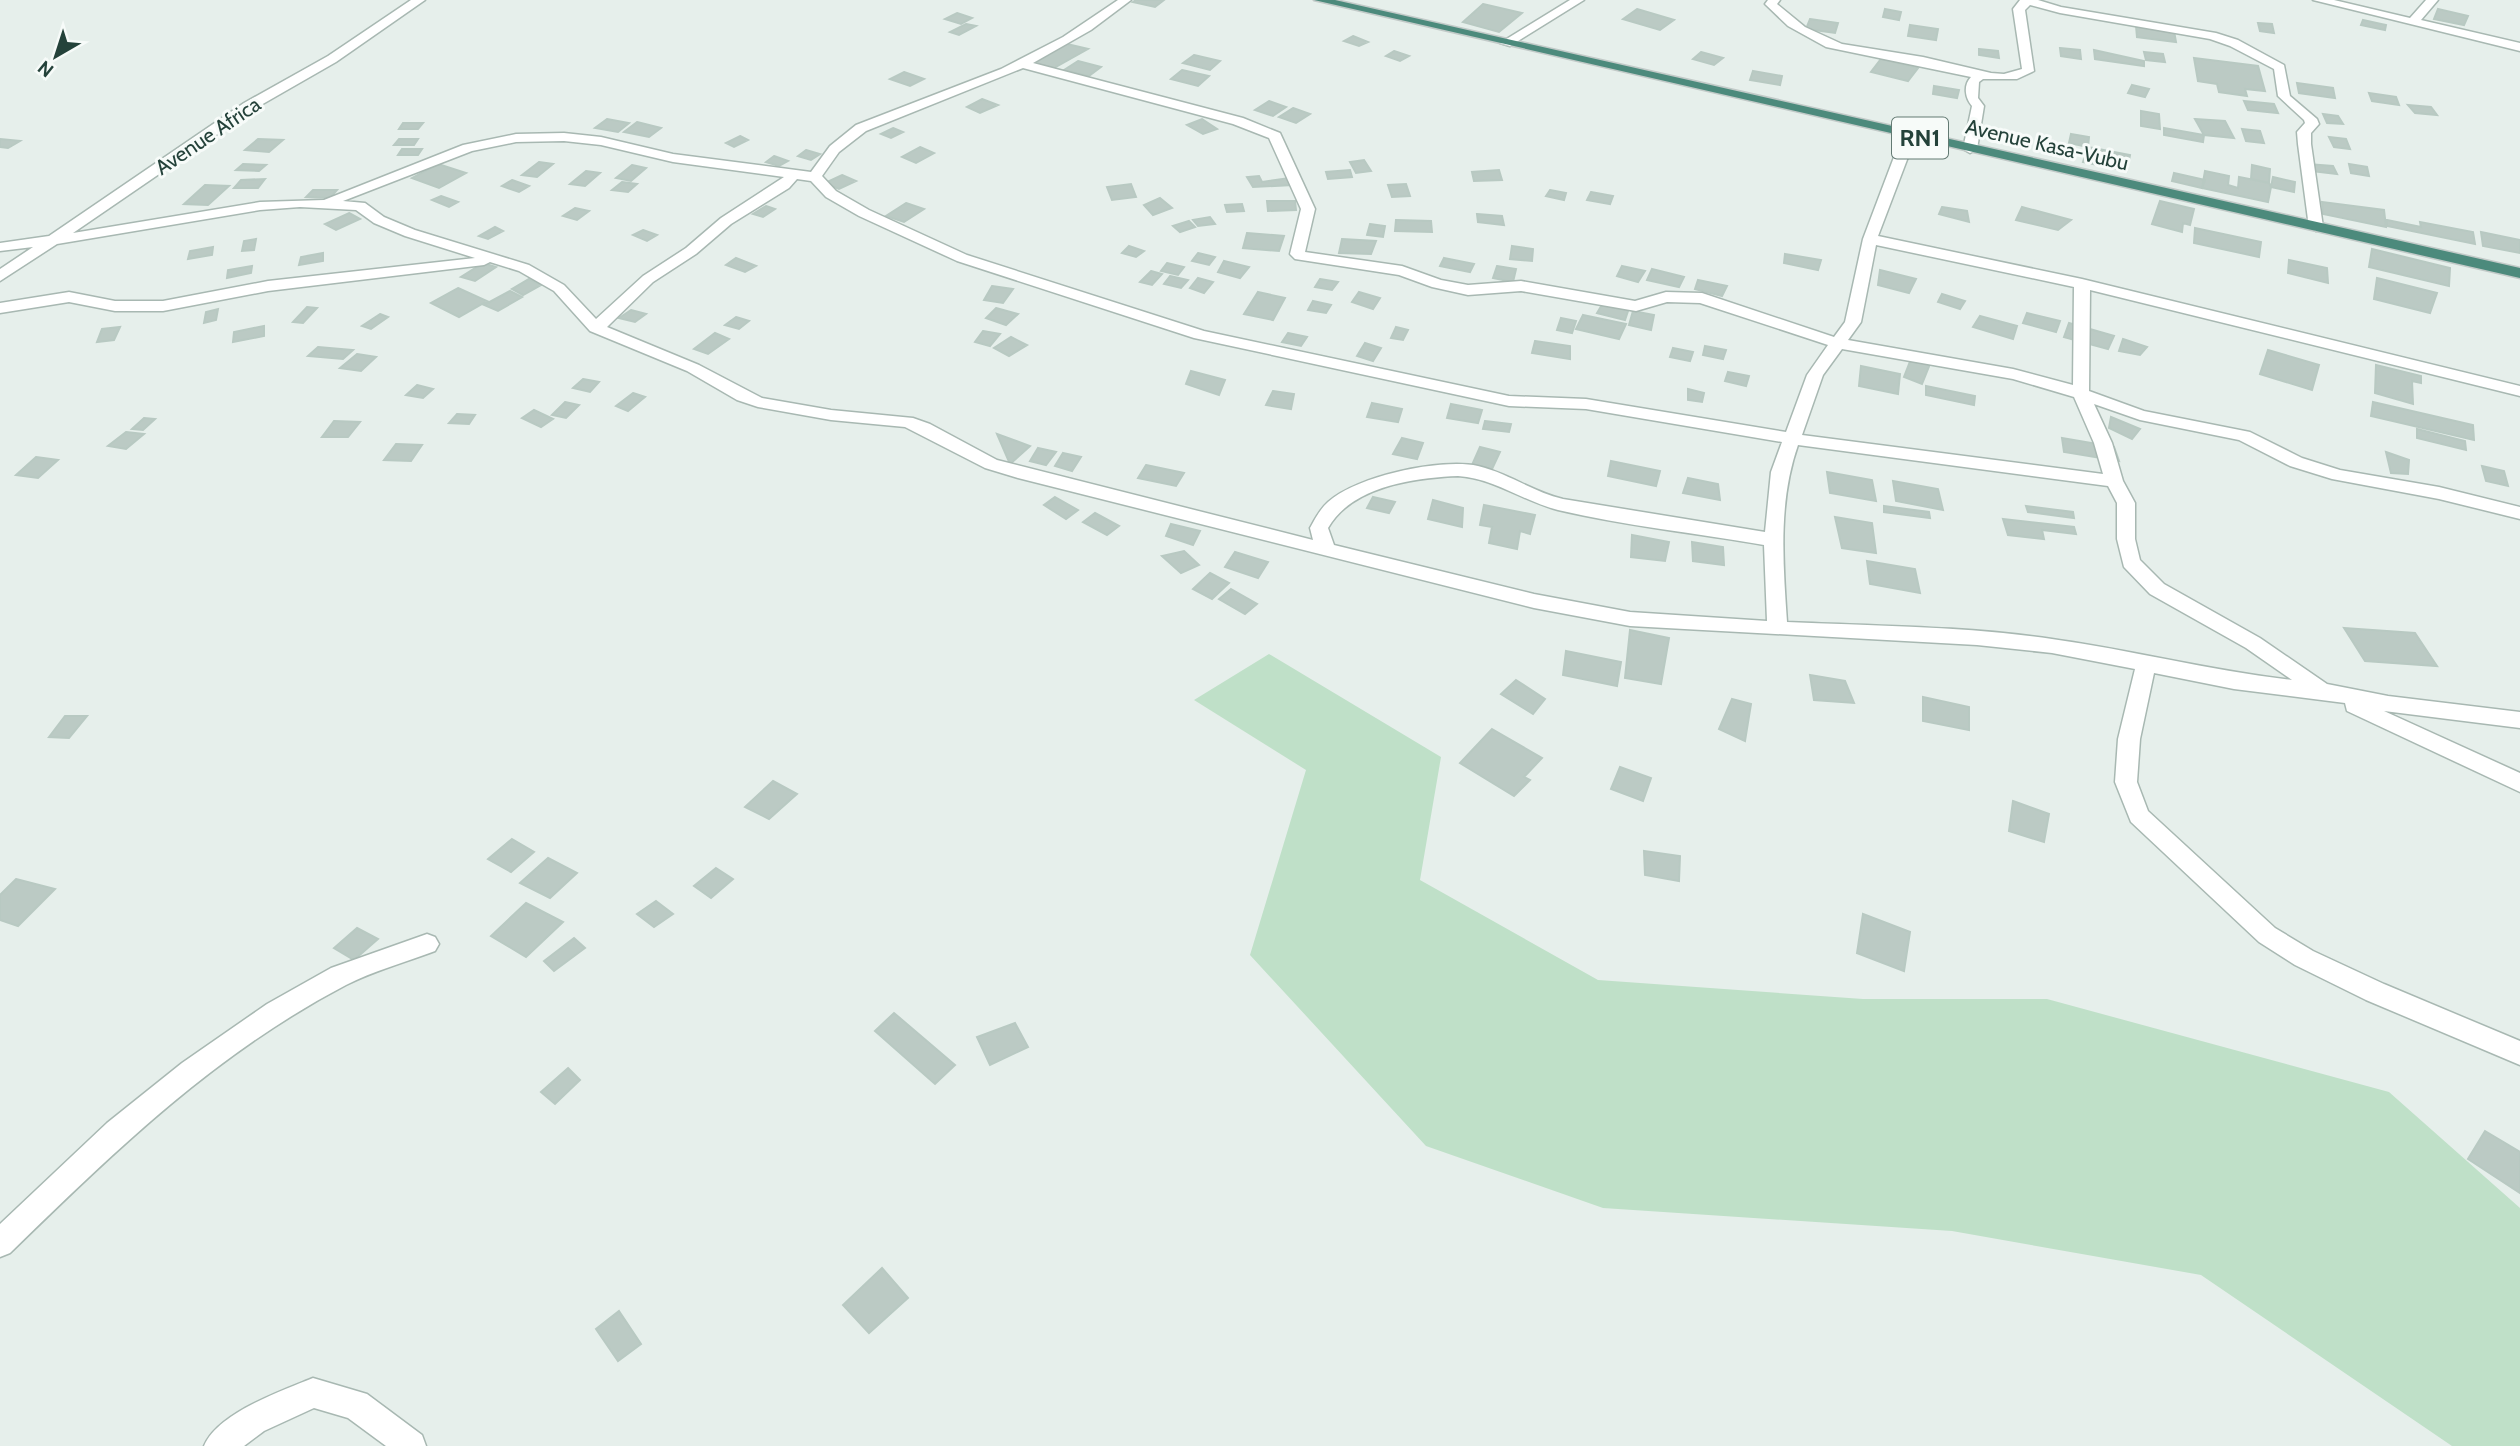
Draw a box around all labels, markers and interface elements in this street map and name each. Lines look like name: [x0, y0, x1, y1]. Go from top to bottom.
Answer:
north arrow: [21, 21, 91, 91]
text: N: [33, 56, 58, 82]
street label: Avenue Africa: [150, 91, 265, 180]
street label: Avenue Kasa-Vubu: [1963, 114, 2131, 175]
road number: RN1: [1892, 118, 1948, 158]

